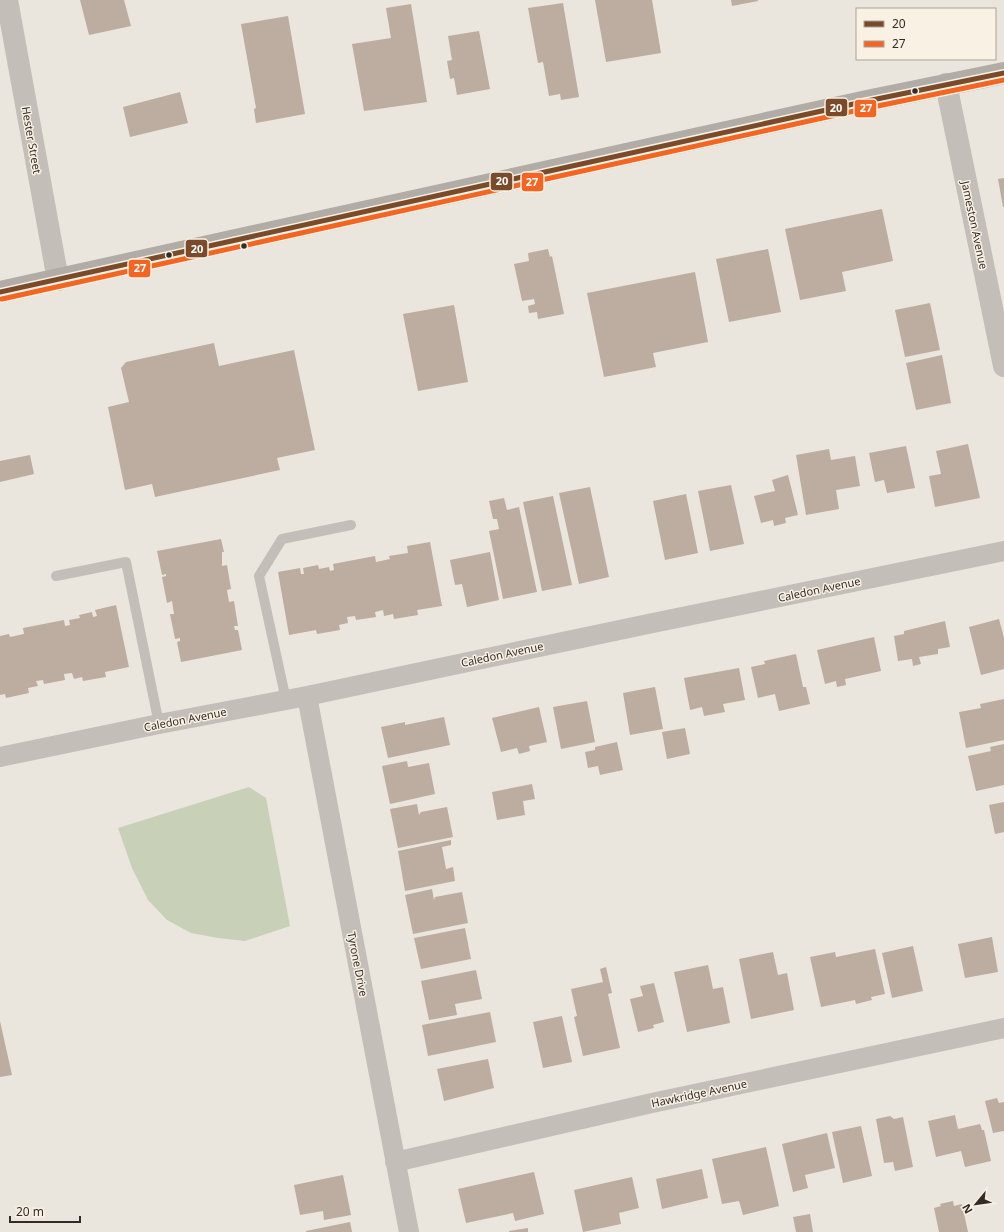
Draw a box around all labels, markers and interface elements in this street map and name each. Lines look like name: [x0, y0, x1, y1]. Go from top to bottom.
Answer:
legend: [856, 8, 996, 60]
text: 20: [892, 15, 906, 32]
text: 27: [892, 35, 906, 52]
unlabelled marker: [910, 86, 920, 96]
line badge: 20: [825, 98, 848, 117]
line badge: 27: [854, 99, 877, 118]
text: 20: [830, 100, 842, 115]
text: 27: [860, 100, 872, 115]
street label: Hester Street: [19, 105, 45, 175]
line badge: 20: [490, 172, 513, 191]
line badge: 27: [521, 172, 544, 192]
text: 20: [496, 173, 508, 188]
text: 27: [526, 174, 538, 189]
street label: Jameston Avenue: [958, 179, 992, 270]
line badge: 20: [185, 239, 208, 258]
text: 20: [191, 241, 203, 256]
unlabelled marker: [239, 241, 249, 251]
unlabelled marker: [164, 250, 174, 260]
line badge: 27: [128, 259, 151, 278]
text: 27: [134, 260, 146, 275]
street label: Caledon Avenue: [776, 573, 862, 605]
street label: Caledon Avenue: [459, 638, 545, 670]
street label: Caledon Avenue: [142, 704, 228, 734]
street label: Tyrone Drive: [344, 930, 372, 998]
street label: Hawkridge Avenue: [650, 1076, 748, 1110]
north arrow: [956, 1184, 996, 1224]
scale bar: [10, 1198, 80, 1224]
text: N: [958, 1202, 976, 1217]
text: 20 m: [16, 1203, 44, 1220]

